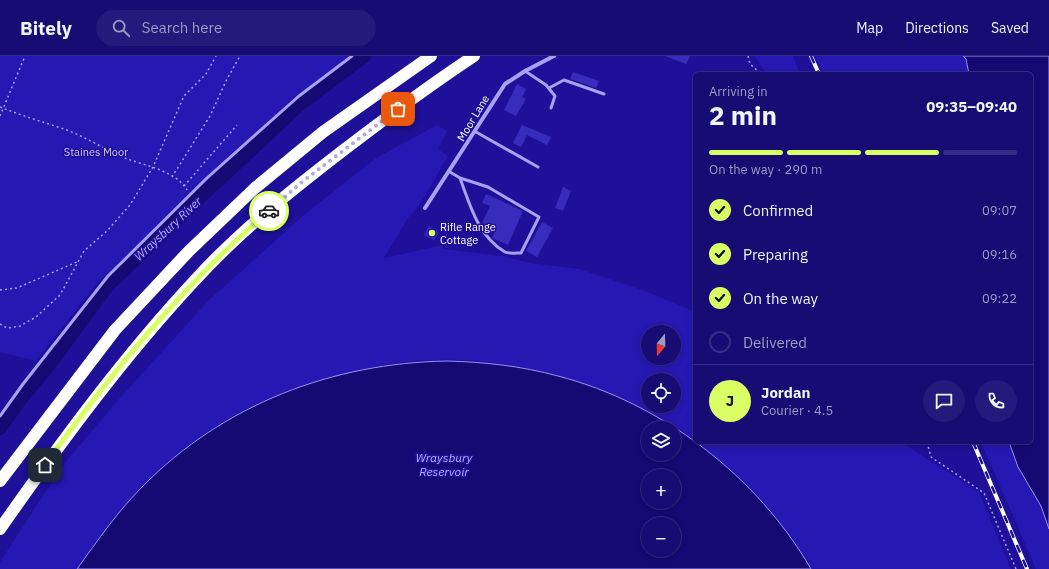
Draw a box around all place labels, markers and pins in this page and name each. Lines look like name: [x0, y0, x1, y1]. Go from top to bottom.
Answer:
pin: [381, 92, 415, 126]
place label: Rifle Range Cottage: [440, 220, 496, 247]
marker: Rifle Range Cottage: [427, 228, 437, 238]
pin: [28, 448, 62, 482]

